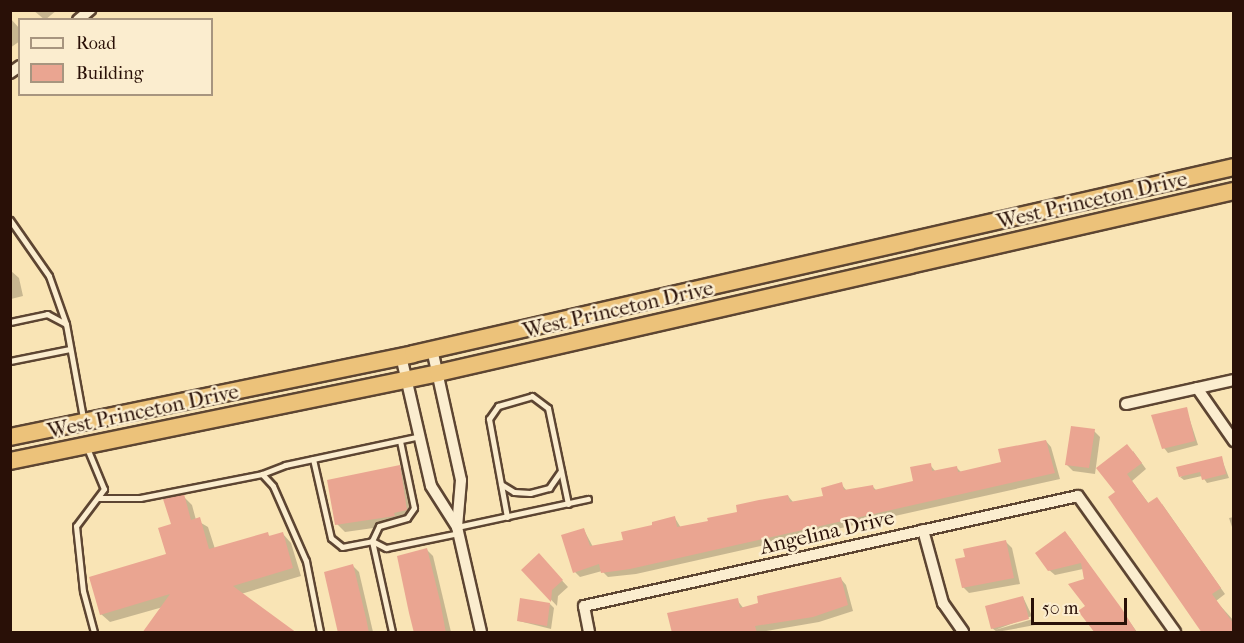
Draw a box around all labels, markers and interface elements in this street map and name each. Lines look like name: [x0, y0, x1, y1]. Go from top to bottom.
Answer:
legend: [18, 18, 213, 96]
text: Road: [76, 33, 116, 54]
text: Building: [76, 63, 143, 84]
street label: West Princeton Drive: [994, 166, 1190, 234]
street label: West Princeton Drive: [520, 275, 716, 343]
street label: West Princeton Drive: [45, 378, 241, 444]
street label: Angelina Drive: [757, 504, 897, 560]
scale bar: [1034, 586, 1130, 624]
text: 50 m: [1042, 598, 1078, 619]

